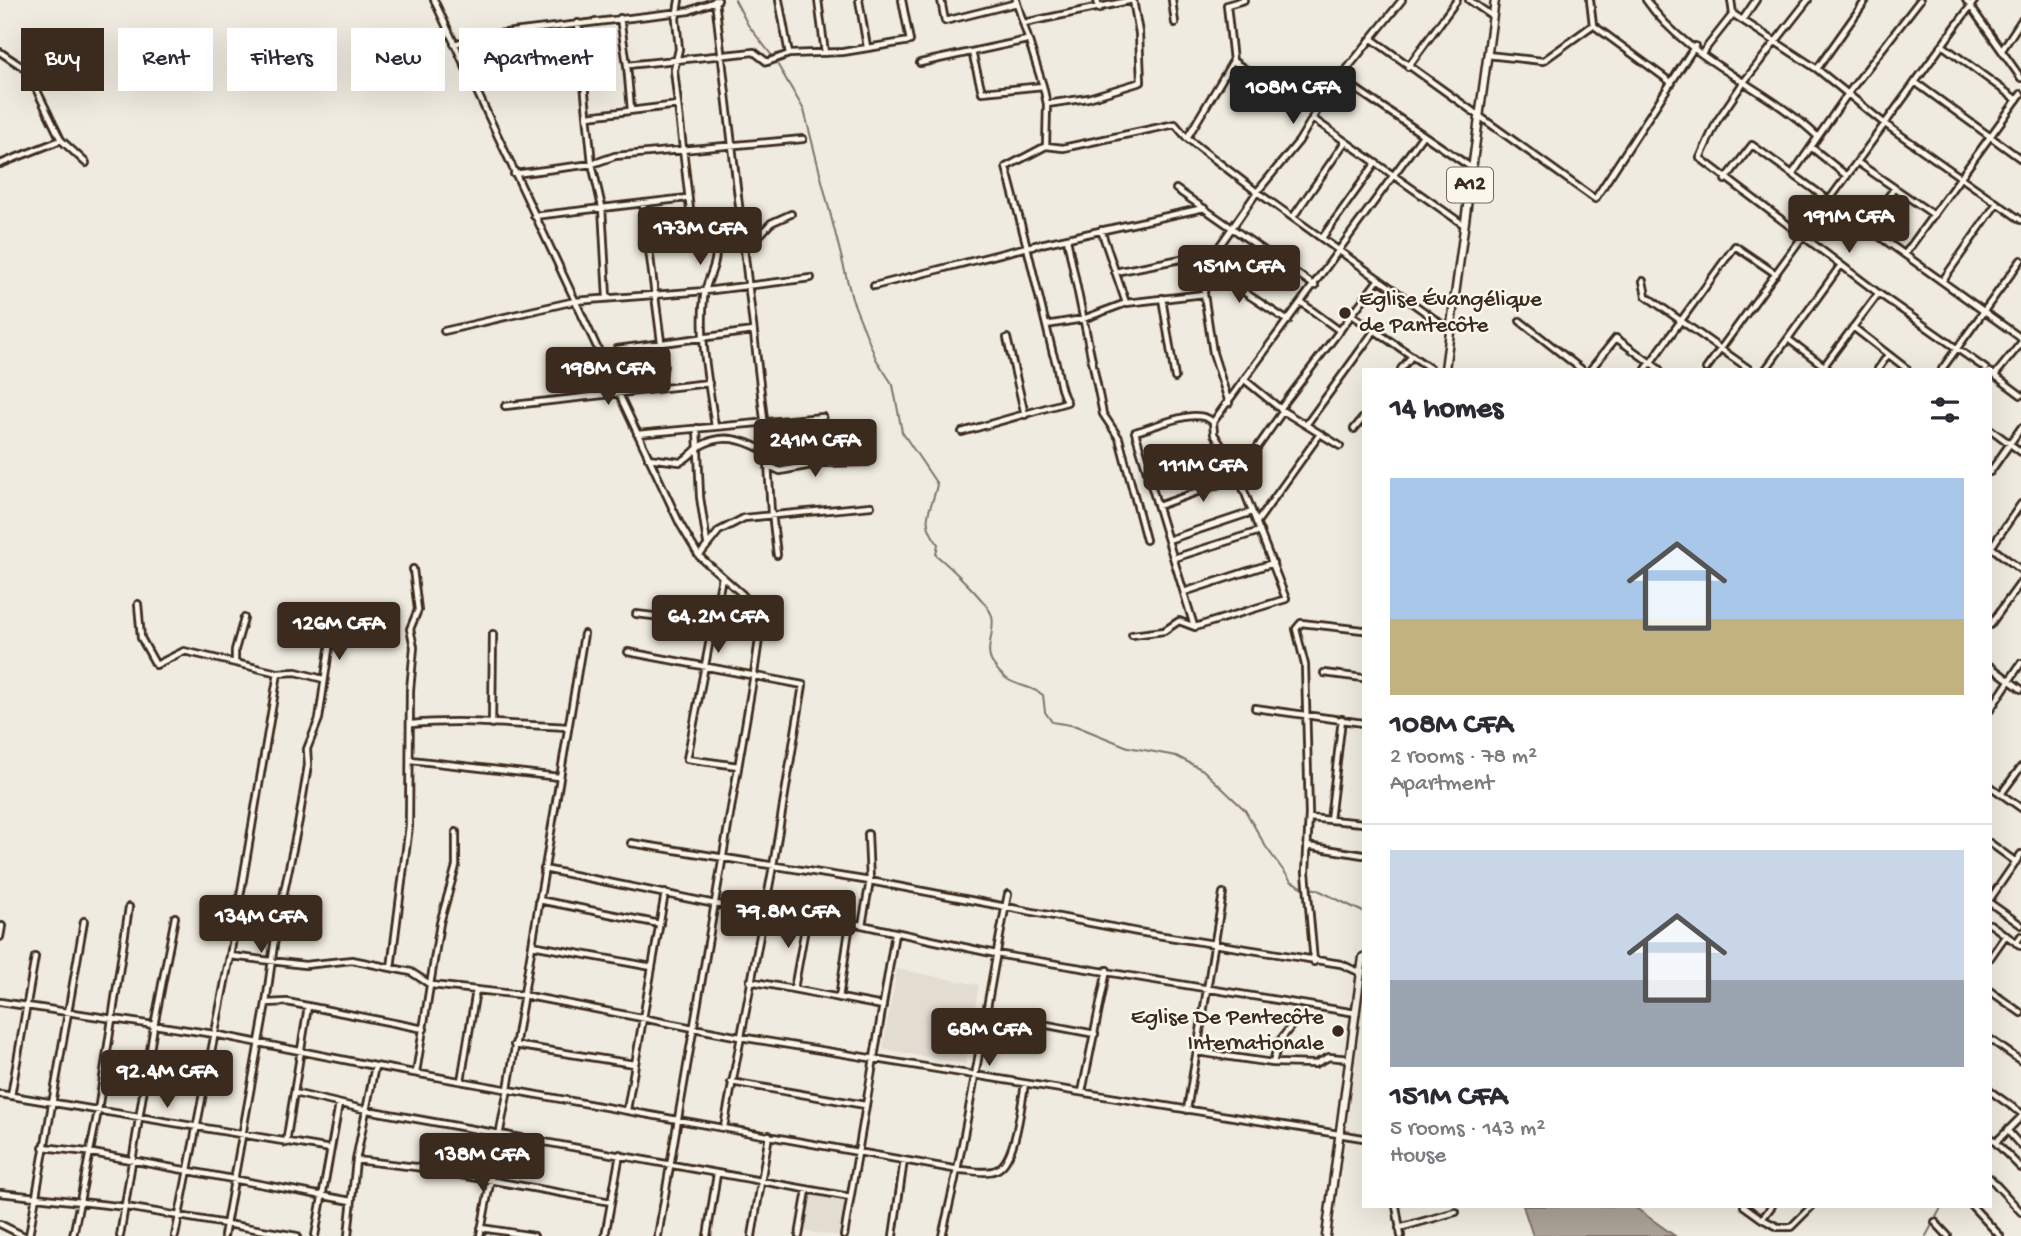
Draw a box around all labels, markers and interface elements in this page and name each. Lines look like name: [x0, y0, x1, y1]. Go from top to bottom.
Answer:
chip: Buy: [21, 28, 104, 91]
chip: Rent: [118, 28, 213, 91]
chip: Filters: [227, 28, 337, 91]
chip: New: [351, 28, 445, 91]
chip: Apartment: [459, 28, 616, 91]
pin: 108M CFA: [1221, 66, 1365, 126]
text: 108M CFA: [1246, 75, 1340, 102]
road number: A12: [1447, 168, 1493, 202]
pin: 191M CFA: [1777, 196, 1921, 255]
text: 191M CFA: [1804, 204, 1894, 231]
pin: 173M CFA: [628, 208, 772, 267]
text: 173M CFA: [654, 216, 746, 243]
pin: 151M CFA: [1167, 246, 1311, 305]
text: 151M CFA: [1194, 254, 1284, 281]
place label: Eglise Évangélique de Pantecôte: [1359, 287, 1543, 340]
marker: Eglise Évangélique de Pantecôte: [1337, 305, 1353, 321]
pin: 198M CFA: [536, 348, 680, 407]
text: 198M CFA: [562, 356, 654, 383]
icon: filters: [1926, 391, 1964, 429]
text: 14 homes: [1390, 393, 1503, 428]
pin: 241M CFA: [743, 420, 887, 479]
text: 241M CFA: [770, 428, 860, 455]
pin: 111M CFA: [1131, 444, 1275, 504]
text: 111M CFA: [1159, 453, 1247, 480]
icon: home: [1614, 523, 1740, 649]
pin: 64.2M CFA: [638, 596, 798, 655]
pin: 126M CFA: [267, 602, 411, 662]
text: 64.2M CFA: [668, 604, 768, 631]
text: 126M CFA: [293, 611, 385, 638]
text: 108M CFA: [1390, 709, 1513, 744]
text: 2 rooms · 78 m²: [1390, 744, 1537, 771]
text: Apartment: [1390, 771, 1494, 798]
pin: 79.8M CFA: [708, 890, 868, 950]
pin: 134M CFA: [189, 895, 333, 955]
icon: home: [1614, 895, 1740, 1021]
text: 79.8M CFA: [737, 899, 839, 926]
text: 134M CFA: [215, 904, 307, 931]
place label: Eglise De Pentecôte Internationale: [1131, 1005, 1325, 1058]
pin: 68M CFA: [924, 1009, 1054, 1068]
text: 68M CFA: [947, 1017, 1031, 1044]
marker: Eglise De Pentecôte Internationale: [1330, 1023, 1346, 1039]
pin: 92.4M CFA: [87, 1050, 247, 1110]
text: 92.4M CFA: [117, 1059, 217, 1086]
text: 151M CFA: [1390, 1081, 1507, 1116]
text: 5 rooms · 143 m²: [1390, 1116, 1545, 1143]
pin: 138M CFA: [410, 1134, 554, 1193]
text: 138M CFA: [435, 1142, 529, 1169]
text: House: [1390, 1143, 1446, 1170]

